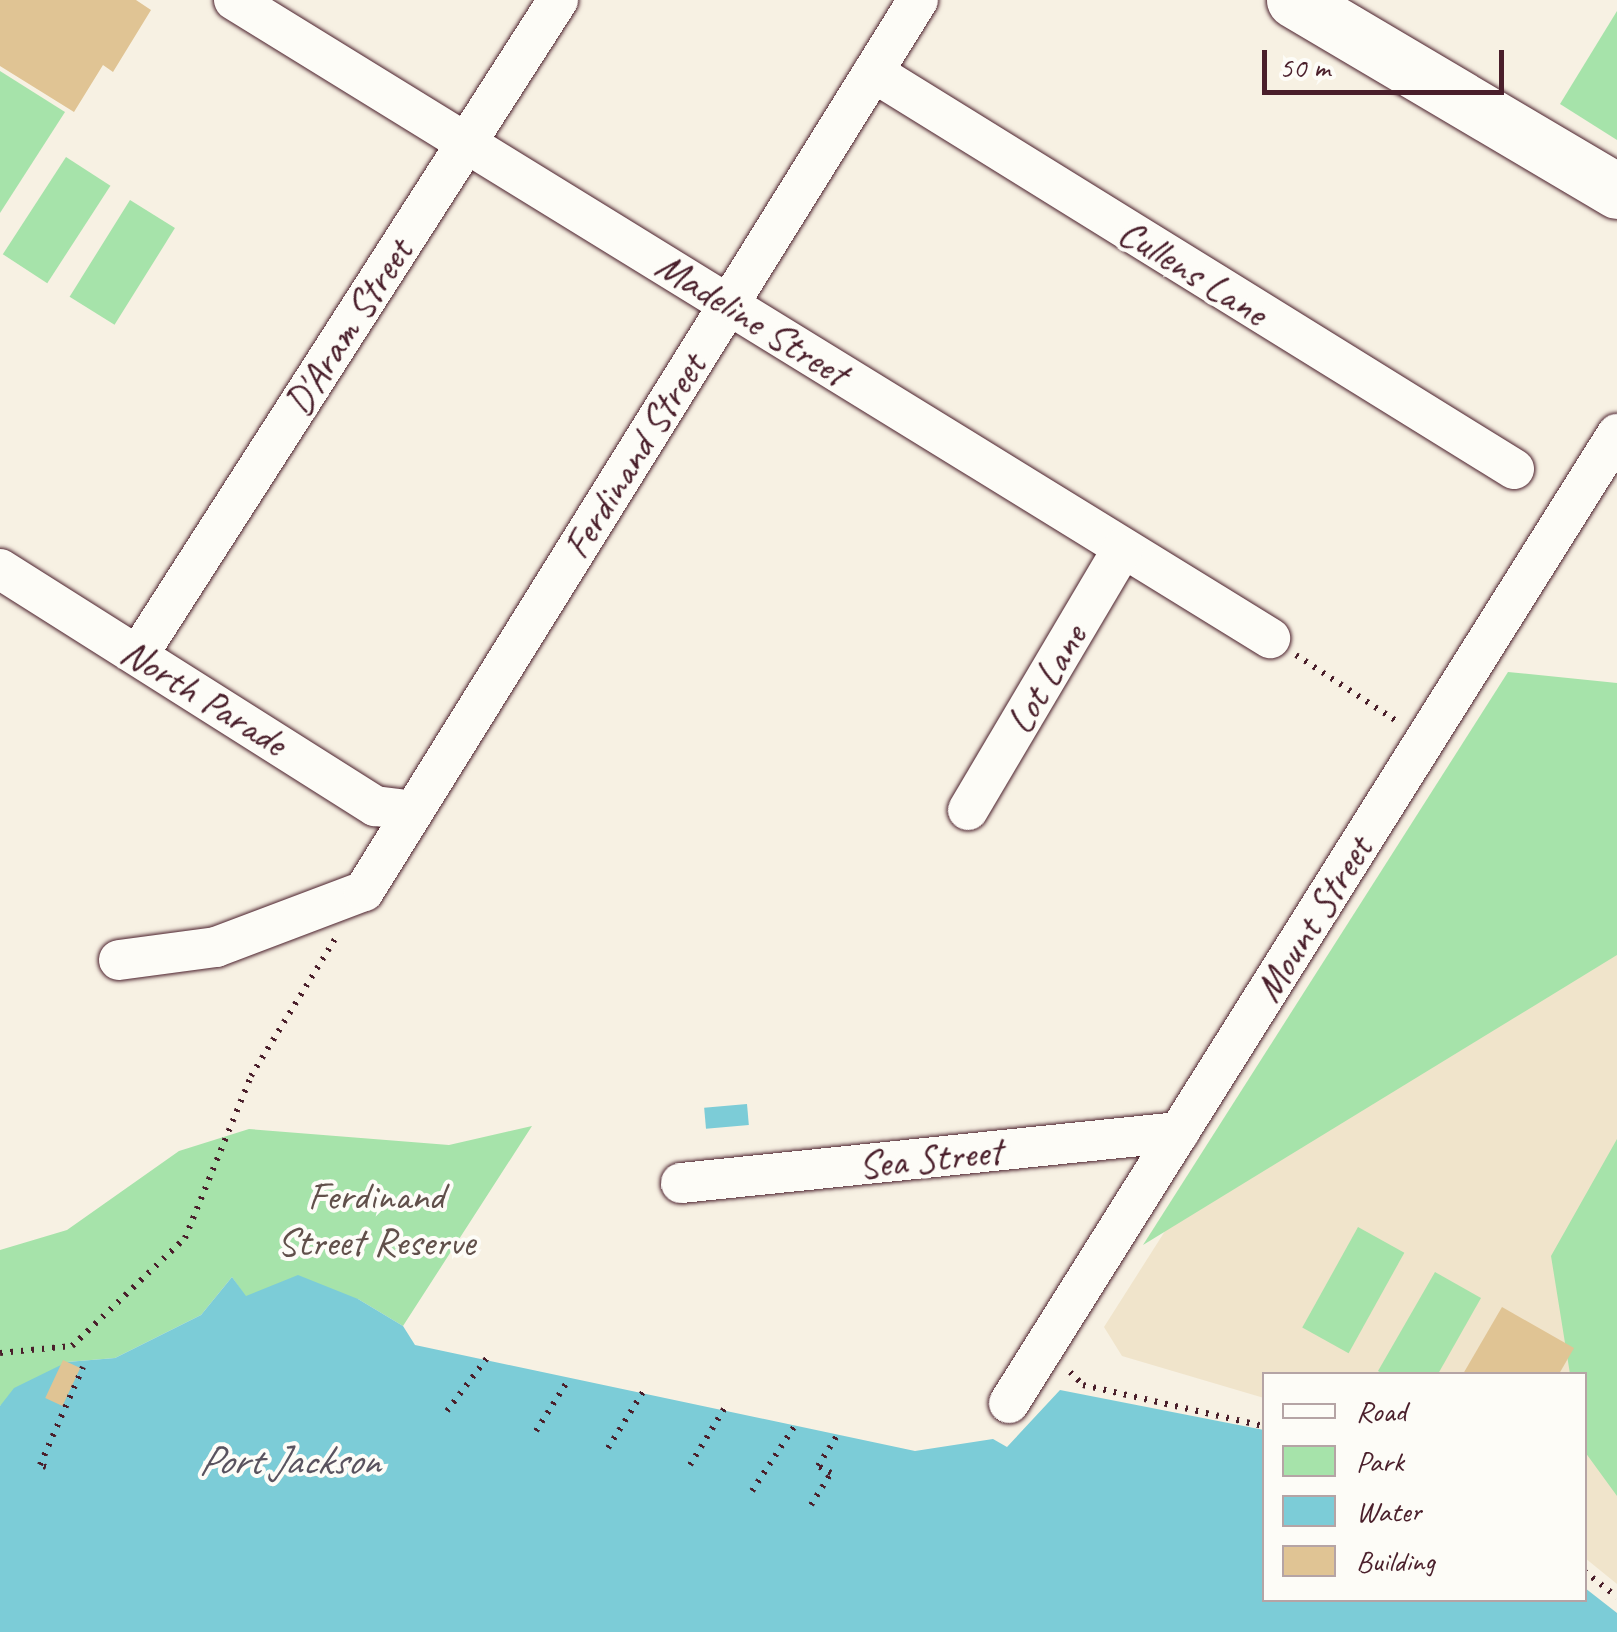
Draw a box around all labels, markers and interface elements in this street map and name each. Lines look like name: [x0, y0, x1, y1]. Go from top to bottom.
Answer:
scale bar: [1267, 30, 1510, 92]
text: 50 m: [1279, 48, 1330, 86]
street label: Cullens Lane: [1109, 207, 1277, 337]
street label: D'Aram Street: [273, 230, 423, 424]
street label: Madeline Street: [647, 241, 857, 397]
street label: Ferdinand Street: [552, 344, 716, 568]
street label: Lot Lane: [995, 615, 1097, 743]
street label: North Parade: [112, 627, 296, 767]
street label: Mount Street: [1243, 828, 1383, 1010]
street label: Sea Street: [856, 1127, 1004, 1189]
park label: Ferdinand Street Reserve: [277, 1172, 475, 1266]
legend: [1262, 1372, 1587, 1602]
text: Road: [1356, 1392, 1406, 1430]
water label: Port Jackson: [198, 1436, 380, 1486]
text: Park: [1356, 1442, 1404, 1480]
text: Water: [1356, 1492, 1421, 1530]
text: Building: [1356, 1542, 1435, 1580]

